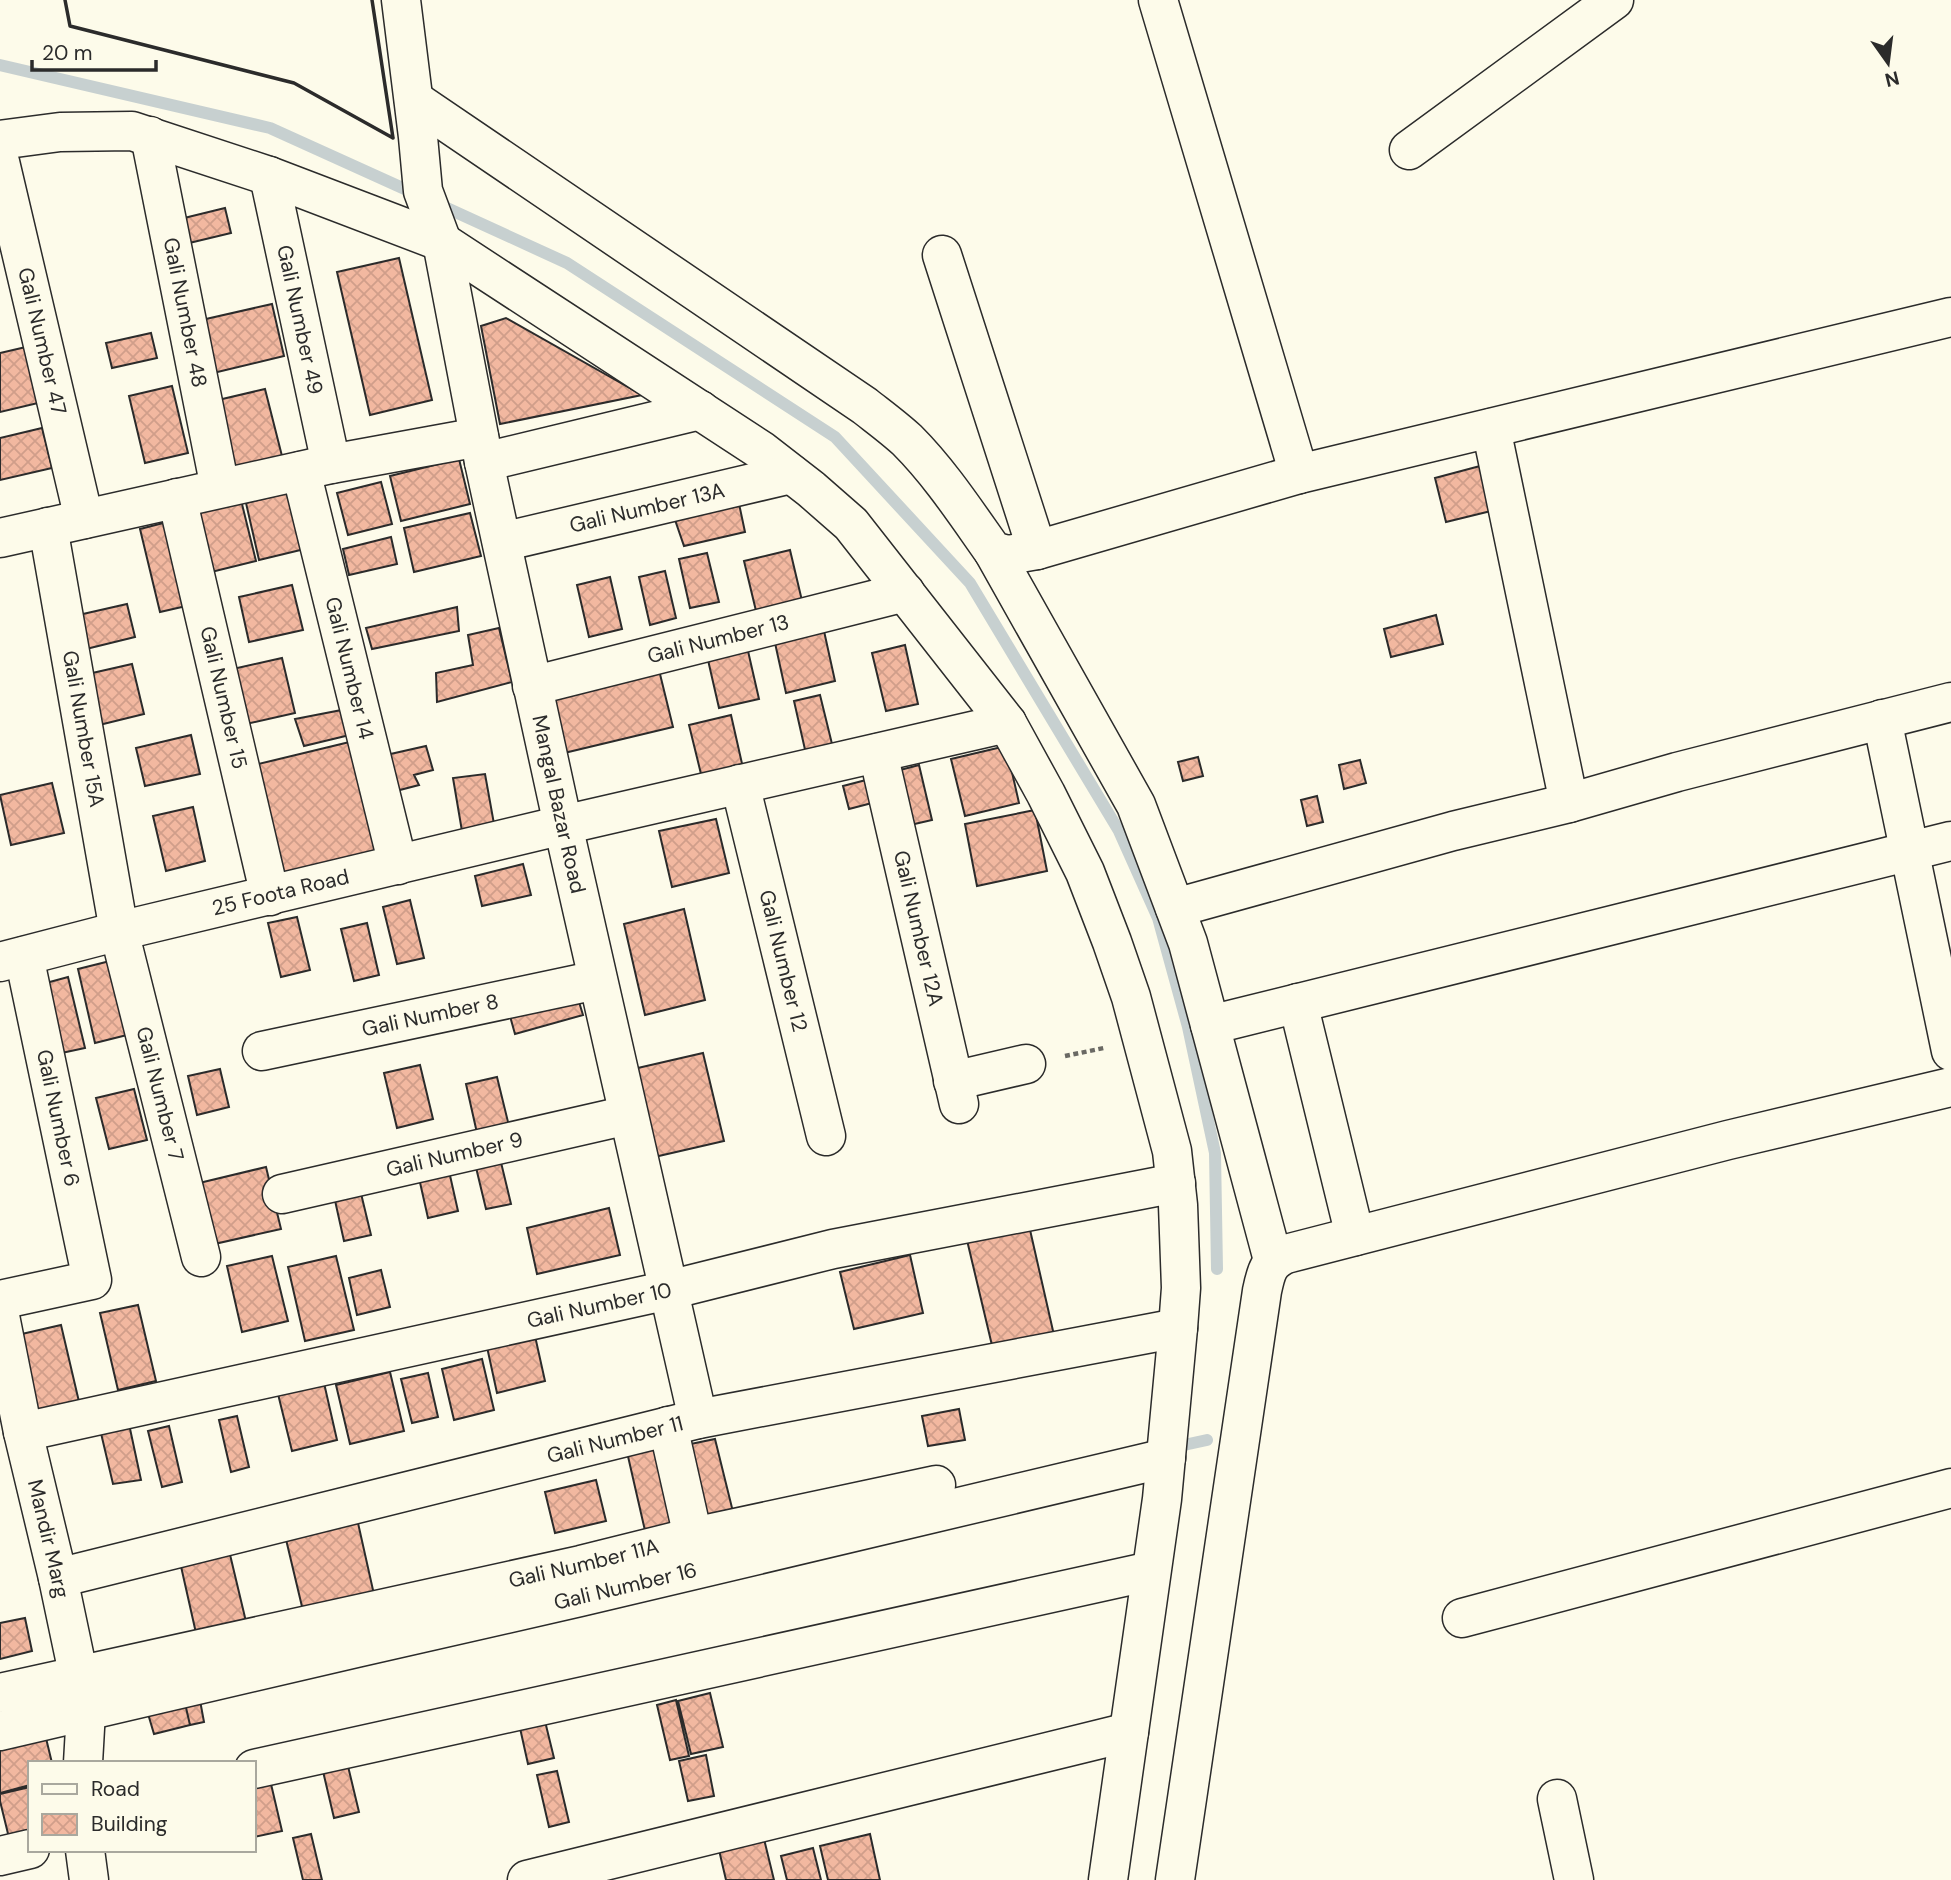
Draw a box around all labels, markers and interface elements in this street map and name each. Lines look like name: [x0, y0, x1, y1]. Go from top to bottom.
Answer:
scale bar: [32, 28, 156, 72]
north arrow: [1853, 28, 1923, 98]
text: 20 m: [42, 39, 93, 67]
text: N: [1882, 65, 1902, 93]
street label: Gali Number 48: [157, 235, 214, 390]
street label: Gali Number 49: [270, 242, 330, 397]
street label: Gali Number 47: [11, 265, 73, 418]
street label: Gali Number 13A: [567, 476, 727, 540]
street label: Gali Number 14: [319, 594, 381, 742]
street label: Gali Number 13: [644, 608, 792, 670]
street label: Gali Number 15: [193, 623, 254, 772]
street label: Gali Number 15A: [56, 648, 111, 810]
street label: Mangal Bazar Road: [525, 712, 592, 896]
street label: Gali Number 12A: [887, 848, 950, 1009]
street label: 25 Foota Road: [209, 863, 352, 922]
street label: Gali Number 12: [752, 887, 814, 1035]
street label: Gali Number 8: [359, 987, 501, 1043]
street label: Gali Number 7: [130, 1024, 190, 1164]
street label: Gali Number 6: [30, 1047, 86, 1189]
street label: Gali Number 9: [383, 1125, 526, 1184]
street label: Gali Number 10: [524, 1276, 674, 1335]
street label: Gali Number 11: [544, 1409, 686, 1470]
street label: Mandir Marg: [21, 1477, 76, 1601]
street label: Gali Number 11A: [506, 1532, 662, 1595]
street label: Gali Number 16: [551, 1556, 700, 1617]
legend: [28, 1761, 256, 1852]
text: Road: [91, 1775, 140, 1803]
text: Building: [91, 1810, 168, 1838]

